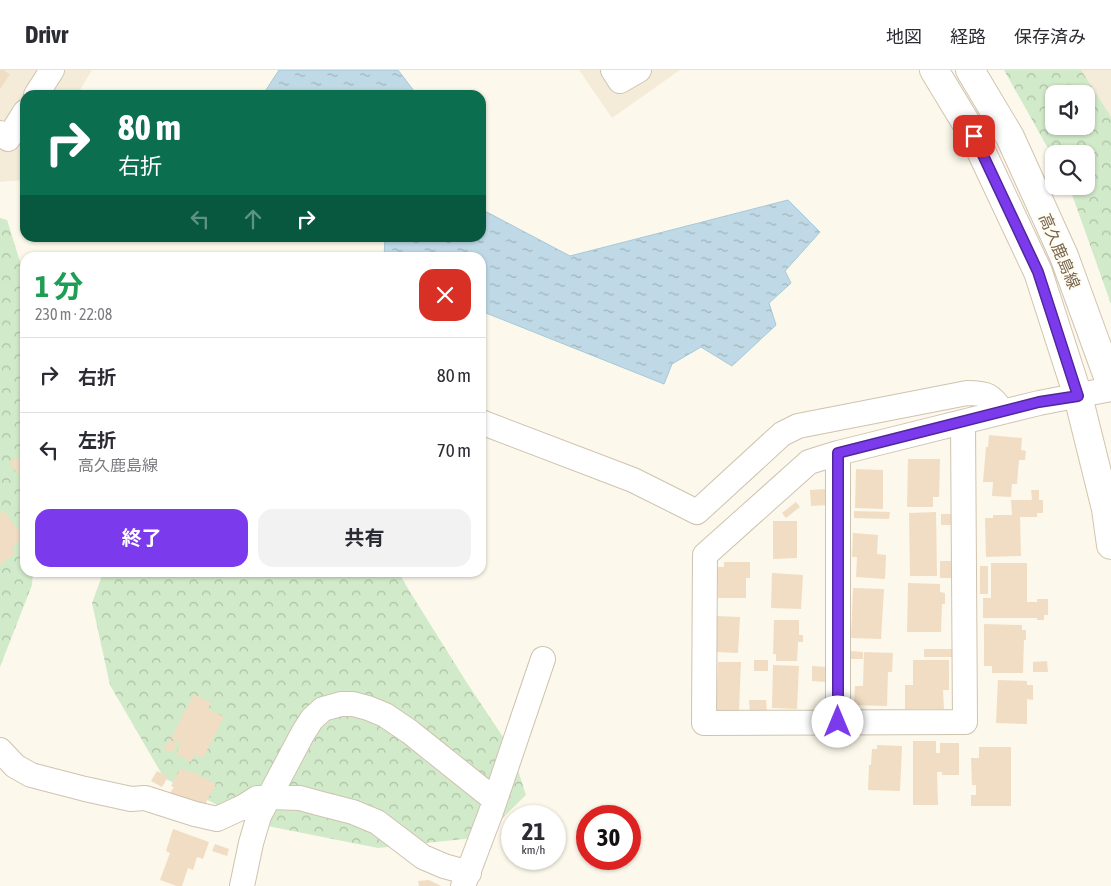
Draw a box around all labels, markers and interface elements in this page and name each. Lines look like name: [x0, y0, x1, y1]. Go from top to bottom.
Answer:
text: Drivr: [25, 21, 68, 48]
text: 地図: [886, 26, 922, 47]
text: 経路: [950, 26, 986, 47]
text: 保存済み: [1014, 26, 1086, 47]
map controls: [1045, 85, 1095, 195]
button: sound: [1045, 85, 1095, 135]
text: 80 m: [118, 107, 181, 147]
icon: right: [35, 110, 100, 175]
pin: [953, 115, 995, 157]
icon: arrive: [960, 122, 988, 150]
button: search: [1045, 145, 1095, 195]
text: 右折: [118, 153, 162, 179]
icon: left: [186, 205, 214, 233]
icon: ahead: [239, 205, 267, 233]
icon: right: [292, 205, 320, 233]
street label: 高久鹿島線: [1036, 211, 1084, 291]
text: 1 分: [35, 269, 83, 303]
button: close: [419, 269, 471, 321]
text: 230 m · 22:08: [35, 305, 112, 323]
icon: right: [35, 361, 63, 389]
text: 80 m: [437, 364, 471, 386]
text: 右折: [78, 366, 116, 388]
text: 左折: [78, 429, 116, 451]
icon: left: [35, 436, 63, 464]
text: 70 m: [437, 439, 471, 461]
text: 高久鹿島線: [78, 456, 158, 474]
button: 終了: [35, 509, 248, 567]
button: 共有: [258, 509, 471, 567]
position arrow: [811, 695, 863, 747]
speed limit sign: 30: [576, 805, 641, 870]
text: 21: [522, 817, 545, 845]
text: km/h: [522, 843, 545, 857]

